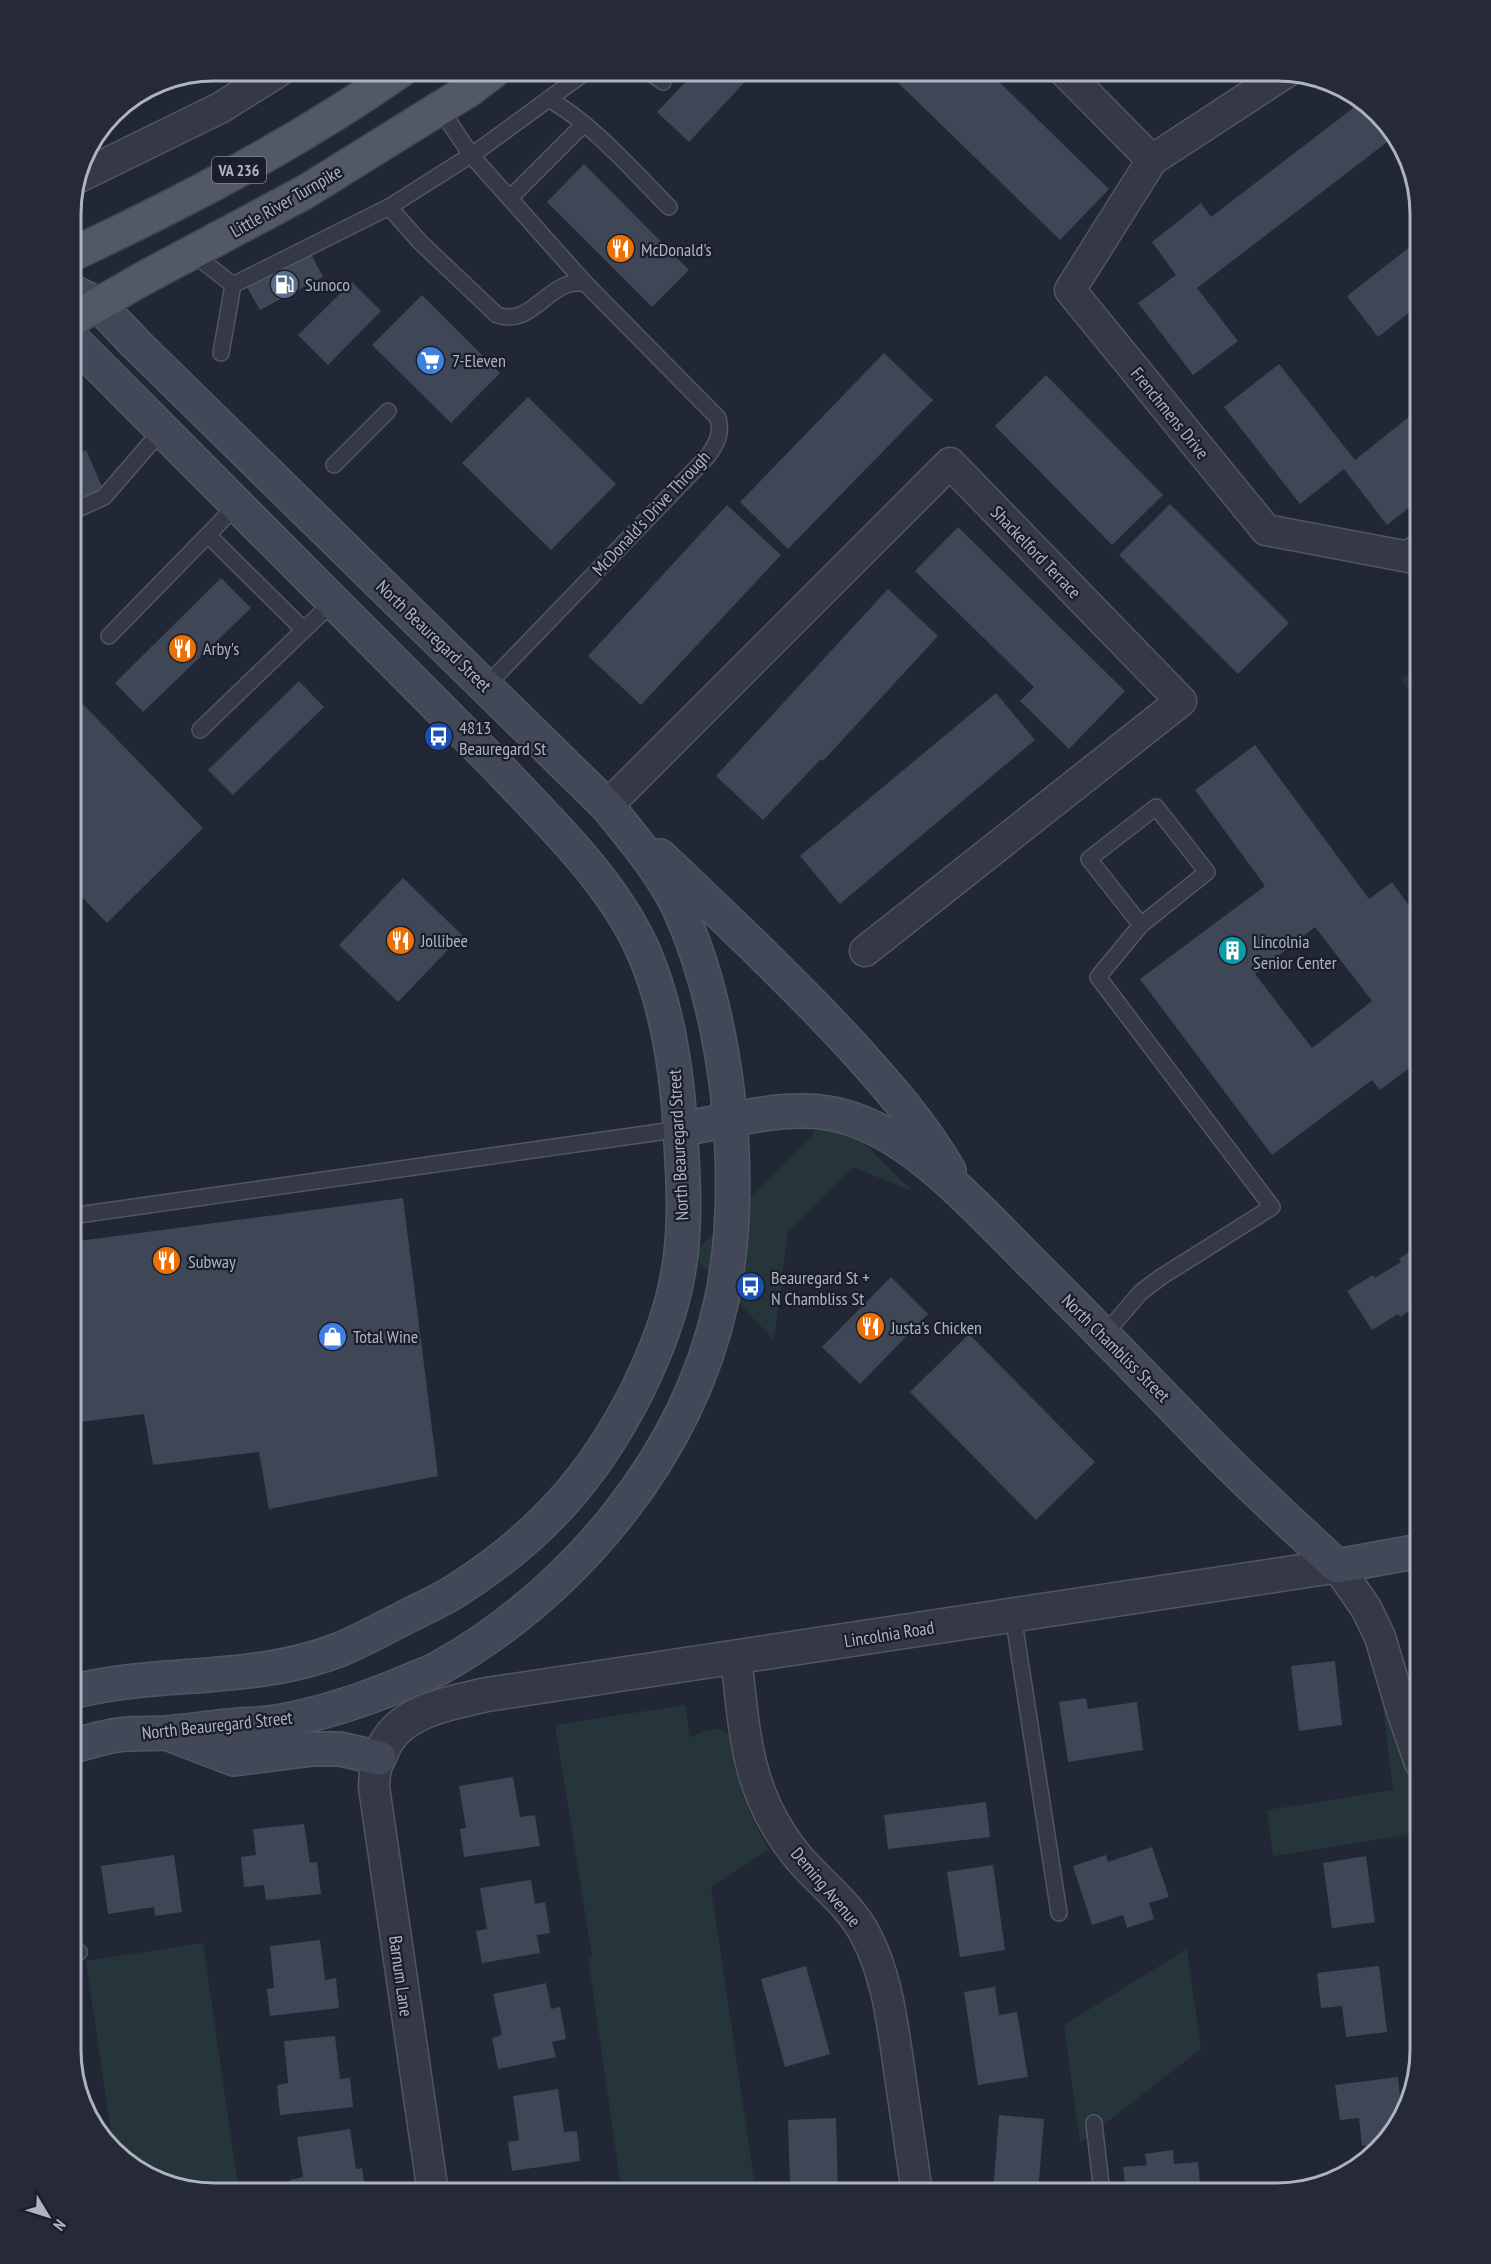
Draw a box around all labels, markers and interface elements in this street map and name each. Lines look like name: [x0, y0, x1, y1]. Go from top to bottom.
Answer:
road number: VA 236: [212, 157, 266, 183]
street label: Little River Turnpike: [226, 160, 346, 242]
restaurant icon: McDonald's: [604, 233, 636, 265]
place label: McDonald's: [641, 238, 712, 261]
fuel station icon: Sunoco: [268, 268, 300, 300]
place label: Sunoco: [305, 273, 350, 296]
supermarket icon: 7-Eleven: [415, 344, 447, 376]
place label: 7-Eleven: [452, 349, 506, 372]
street label: Frenchmens Drive: [1126, 362, 1214, 464]
street label: McDonald's Drive Through: [587, 446, 715, 580]
street label: Shackelford Terrace: [986, 501, 1086, 603]
street label: North Beauregard Street: [372, 575, 496, 697]
restaurant icon: Arby's: [166, 632, 198, 664]
place label: Arby's: [203, 637, 239, 660]
place label: 4813 Beauregard St: [459, 716, 546, 760]
bus stop icon: 4813 Beauregard St: [422, 721, 454, 753]
restaurant icon: Jollibee: [384, 924, 416, 956]
place label: Jollibee: [420, 929, 468, 952]
place label: Lincolnia Senior Center: [1253, 930, 1337, 974]
building icon: Lincolnia Senior Center: [1216, 935, 1248, 967]
street label: North Beauregard Street: [663, 1069, 693, 1221]
restaurant icon: Subway: [151, 1245, 183, 1277]
place label: Subway: [188, 1250, 236, 1273]
place label: Beauregard St + N Chambliss St: [771, 1266, 870, 1310]
bus stop icon: Beauregard St + N Chambliss St: [734, 1271, 766, 1303]
street label: North Chambliss Street: [1057, 1289, 1175, 1407]
restaurant icon: Justa's Chicken: [854, 1311, 886, 1343]
place label: Justa's Chicken: [890, 1316, 982, 1339]
shop icon: Total Wine: [316, 1320, 348, 1352]
place label: Total Wine: [353, 1325, 418, 1348]
street label: Lincolnia Road: [842, 1616, 936, 1652]
street label: North Beauregard Street: [140, 1706, 294, 1744]
street label: Deming Avenue: [786, 1842, 866, 1932]
street label: Barnum Lane: [384, 1934, 418, 2018]
north arrow: [18, 2186, 78, 2246]
text: N: [49, 2216, 70, 2235]

